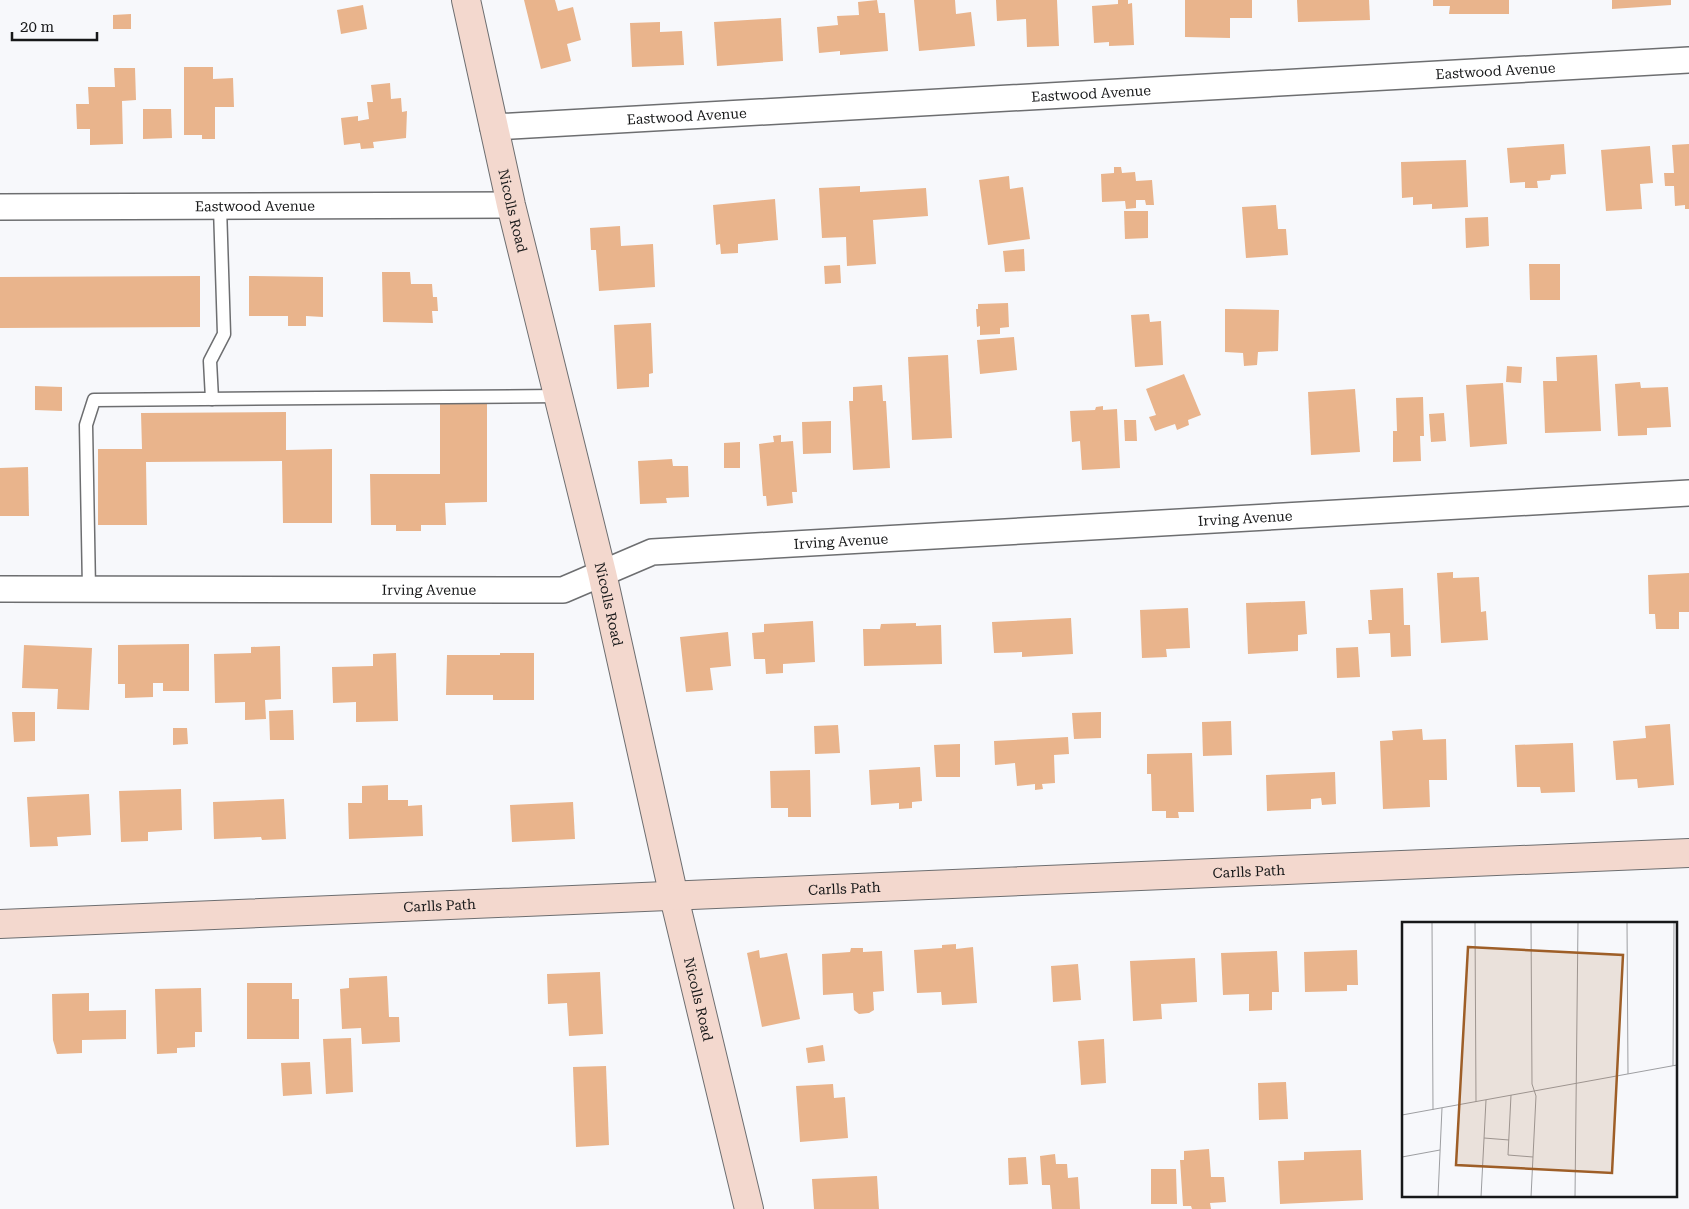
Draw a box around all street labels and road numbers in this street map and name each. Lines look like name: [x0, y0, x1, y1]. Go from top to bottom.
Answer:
street label: Eastwood Avenue: [1435, 59, 1556, 82]
street label: Eastwood Avenue: [1031, 82, 1152, 105]
street label: Eastwood Avenue: [626, 105, 747, 127]
street label: Nicolls Road: [495, 168, 530, 254]
street label: Eastwood Avenue: [195, 198, 315, 214]
street label: Irving Avenue: [1198, 508, 1293, 529]
street label: Irving Avenue: [793, 531, 889, 552]
street label: Nicolls Road: [592, 561, 626, 648]
street label: Irving Avenue: [382, 582, 477, 598]
street label: Carlls Path: [1212, 862, 1286, 881]
street label: Carlls Path: [808, 879, 881, 898]
street label: Carlls Path: [403, 896, 476, 915]
street label: Nicolls Road: [681, 956, 716, 1043]

